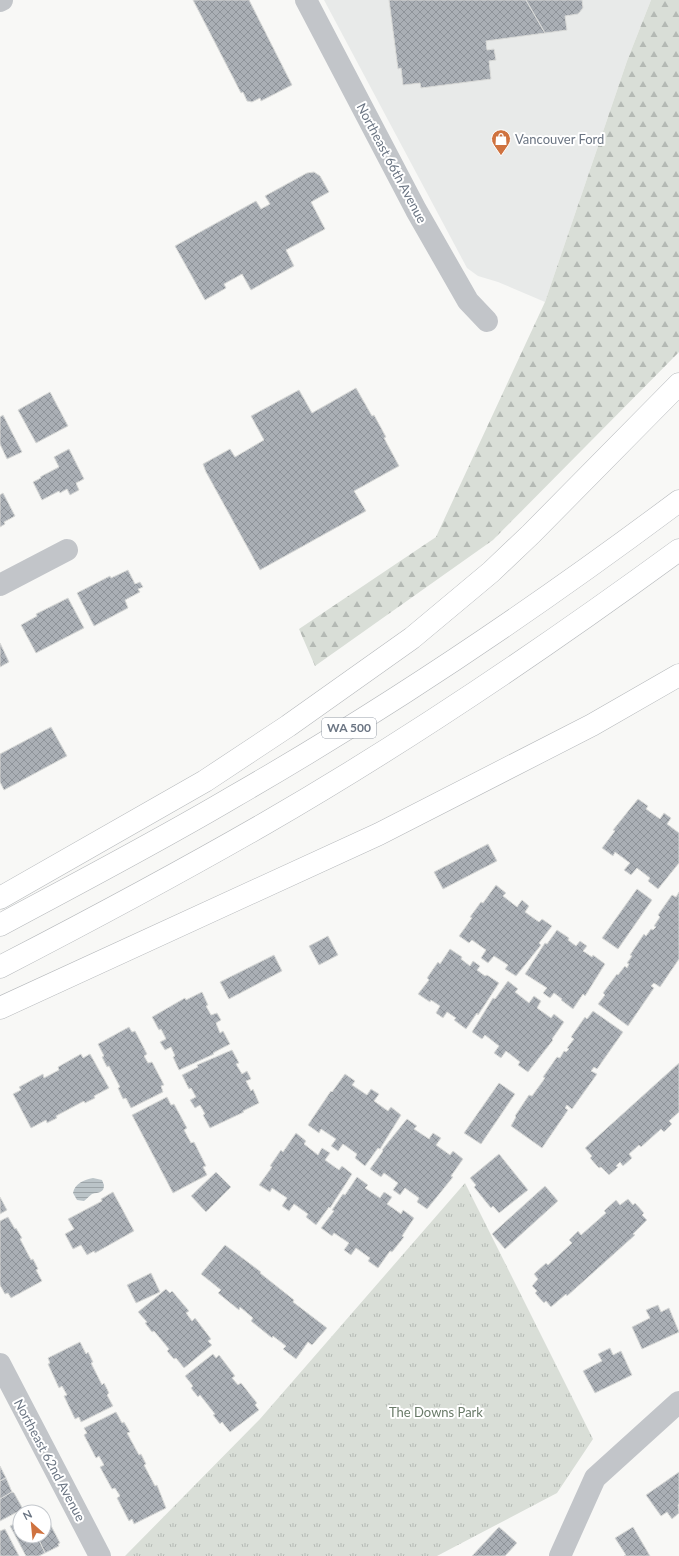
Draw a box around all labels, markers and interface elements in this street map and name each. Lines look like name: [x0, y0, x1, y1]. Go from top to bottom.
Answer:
street label: Northeast 66th Avenue: [354, 100, 430, 226]
shop icon: Vancouver Ford: [490, 128, 512, 156]
place label: Vancouver Ford: [515, 131, 604, 147]
road number: WA 500: [322, 718, 376, 738]
street label: Northeast 62nd Avenue: [11, 1396, 89, 1524]
park label: The Downs Park: [389, 1404, 483, 1420]
north arrow: [12, 1504, 52, 1544]

